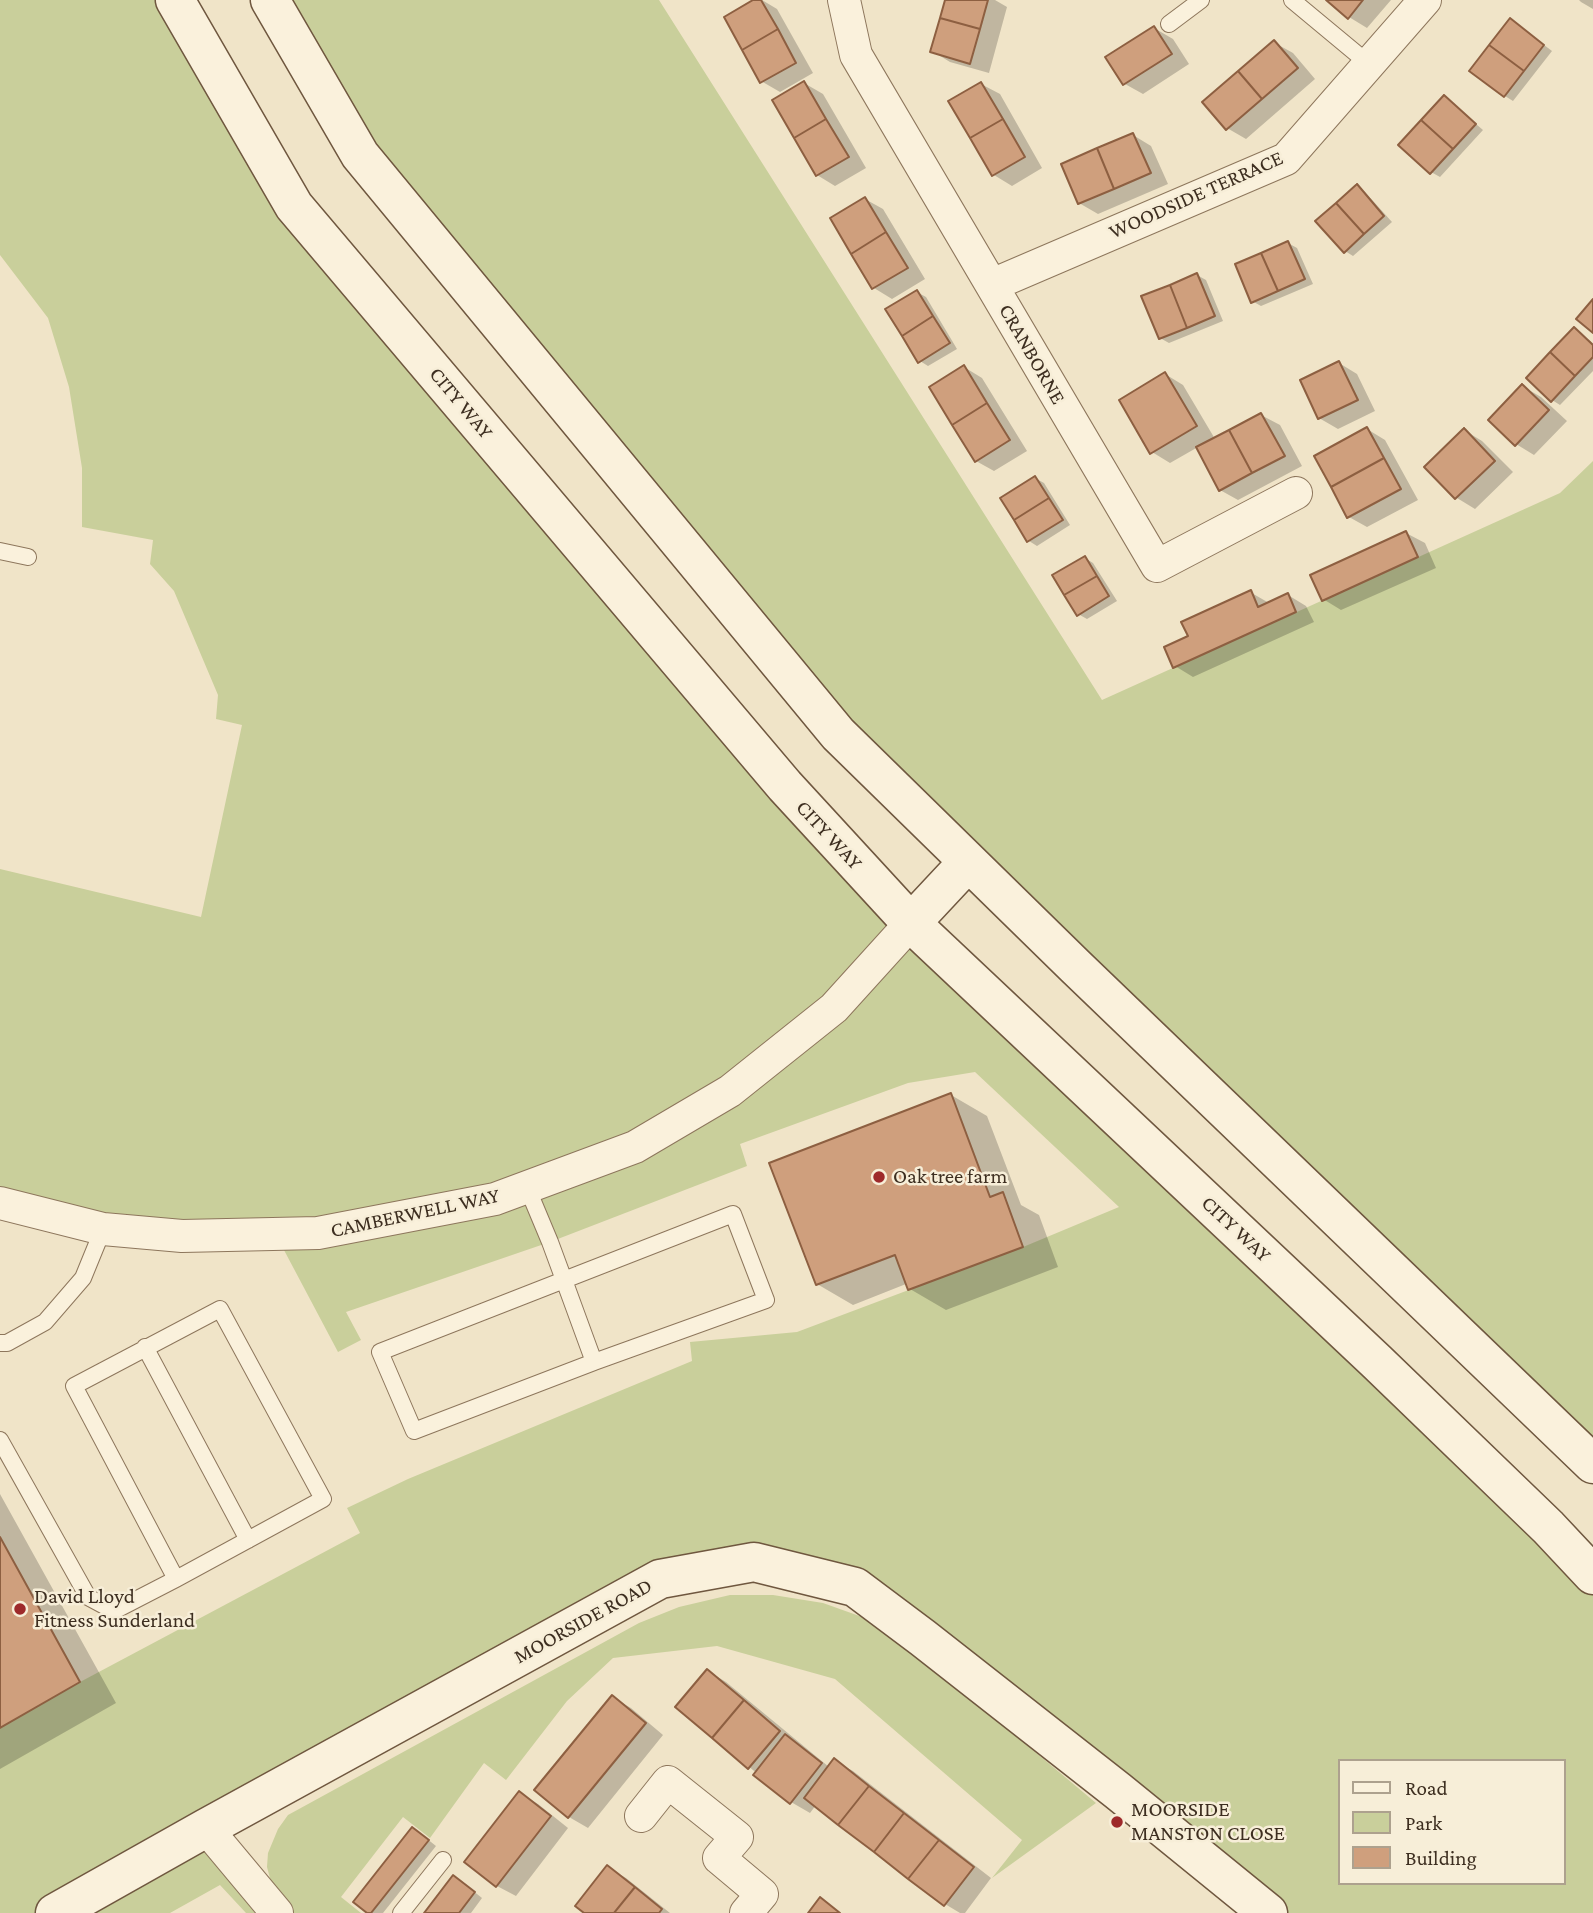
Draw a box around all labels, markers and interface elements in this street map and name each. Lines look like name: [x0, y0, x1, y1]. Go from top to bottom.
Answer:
street label: WOODSIDE TERRACE: [1105, 145, 1287, 245]
street label: CRANBORNE: [993, 299, 1071, 409]
street label: CITY WAY: [424, 362, 498, 444]
street label: CITY WAY: [790, 795, 868, 875]
place label: Oak tree farm: [893, 1164, 1007, 1190]
marker: Oak tree farm: [871, 1169, 887, 1185]
street label: CAMBERWELL WAY: [328, 1183, 502, 1243]
street label: CITY WAY: [1196, 1190, 1276, 1268]
street label: MOORSIDE ROAD: [510, 1573, 656, 1669]
place label: David Lloyd Fitness Sunderland: [34, 1584, 195, 1634]
marker: David Lloyd Fitness Sunderland: [12, 1601, 28, 1617]
legend: [1338, 1759, 1565, 1885]
text: Road: [1405, 1776, 1448, 1800]
place label: MOORSIDE MANSTON CLOSE: [1131, 1797, 1285, 1847]
text: Park: [1405, 1811, 1442, 1835]
marker: MOORSIDE MANSTON CLOSE: [1109, 1814, 1125, 1830]
text: Building: [1405, 1846, 1477, 1870]

